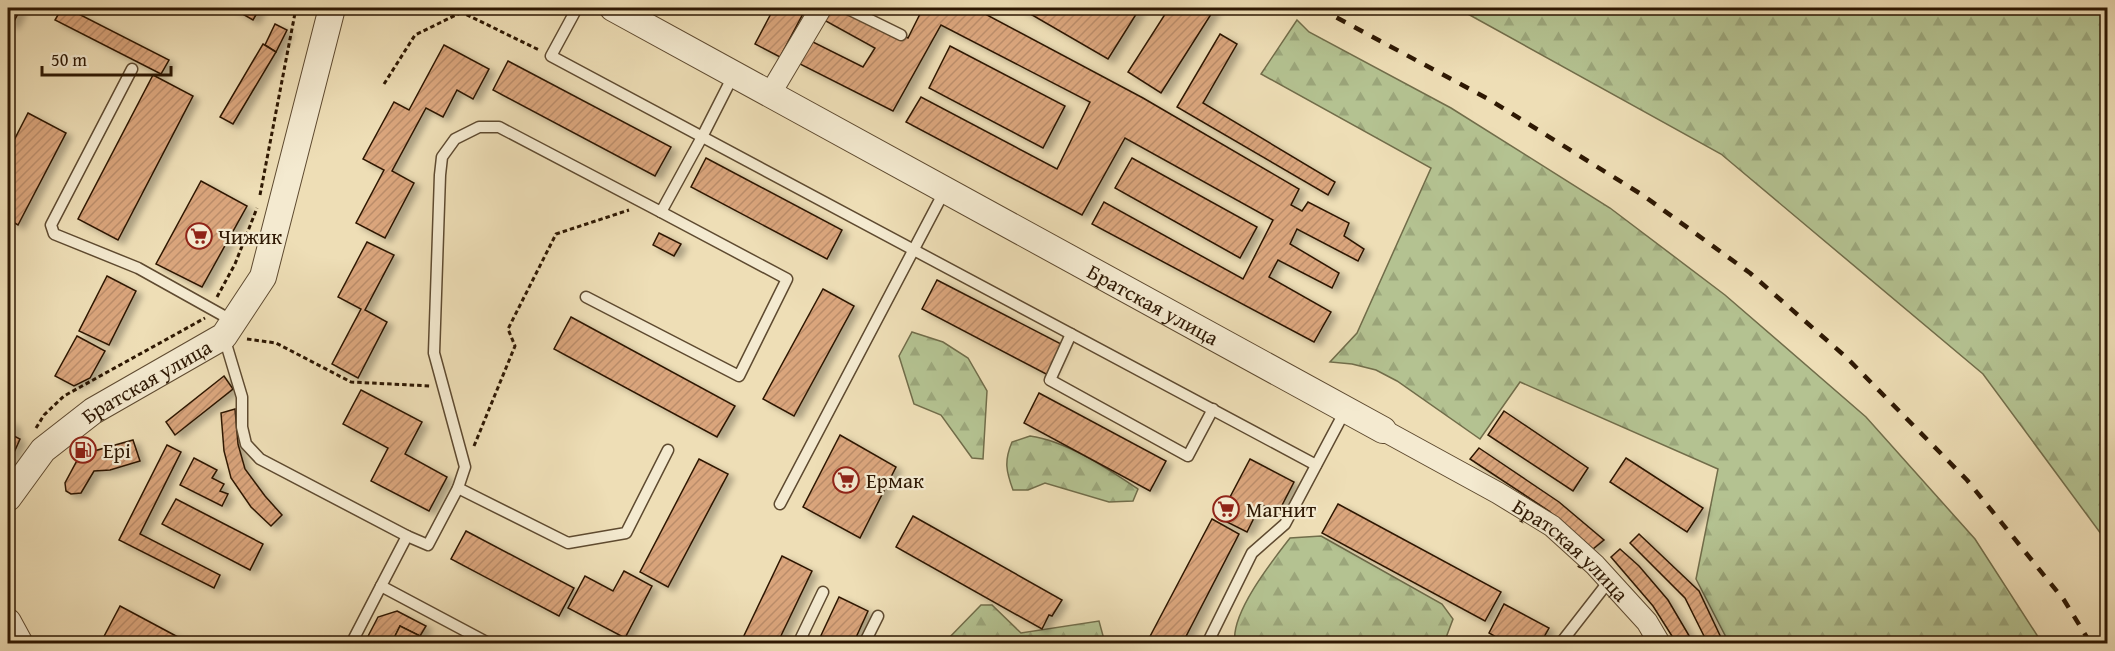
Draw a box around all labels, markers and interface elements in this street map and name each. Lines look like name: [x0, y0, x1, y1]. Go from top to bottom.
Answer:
scale bar: [42, 39, 171, 77]
text: 50 m: [51, 46, 87, 73]
supermarket icon: Чижик: [184, 221, 214, 251]
place label: Чижик: [218, 221, 282, 252]
street label: Братская улица: [1082, 255, 1225, 353]
street label: Братская улица: [74, 331, 217, 430]
fuel station icon: Epi: [68, 435, 98, 465]
place label: Epi: [103, 435, 131, 466]
supermarket icon: Ермак: [831, 465, 861, 495]
place label: Ермак: [866, 465, 924, 496]
street label: Братская улица: [1507, 490, 1636, 608]
supermarket icon: Магнит: [1211, 494, 1241, 524]
place label: Магнит: [1246, 494, 1316, 525]

